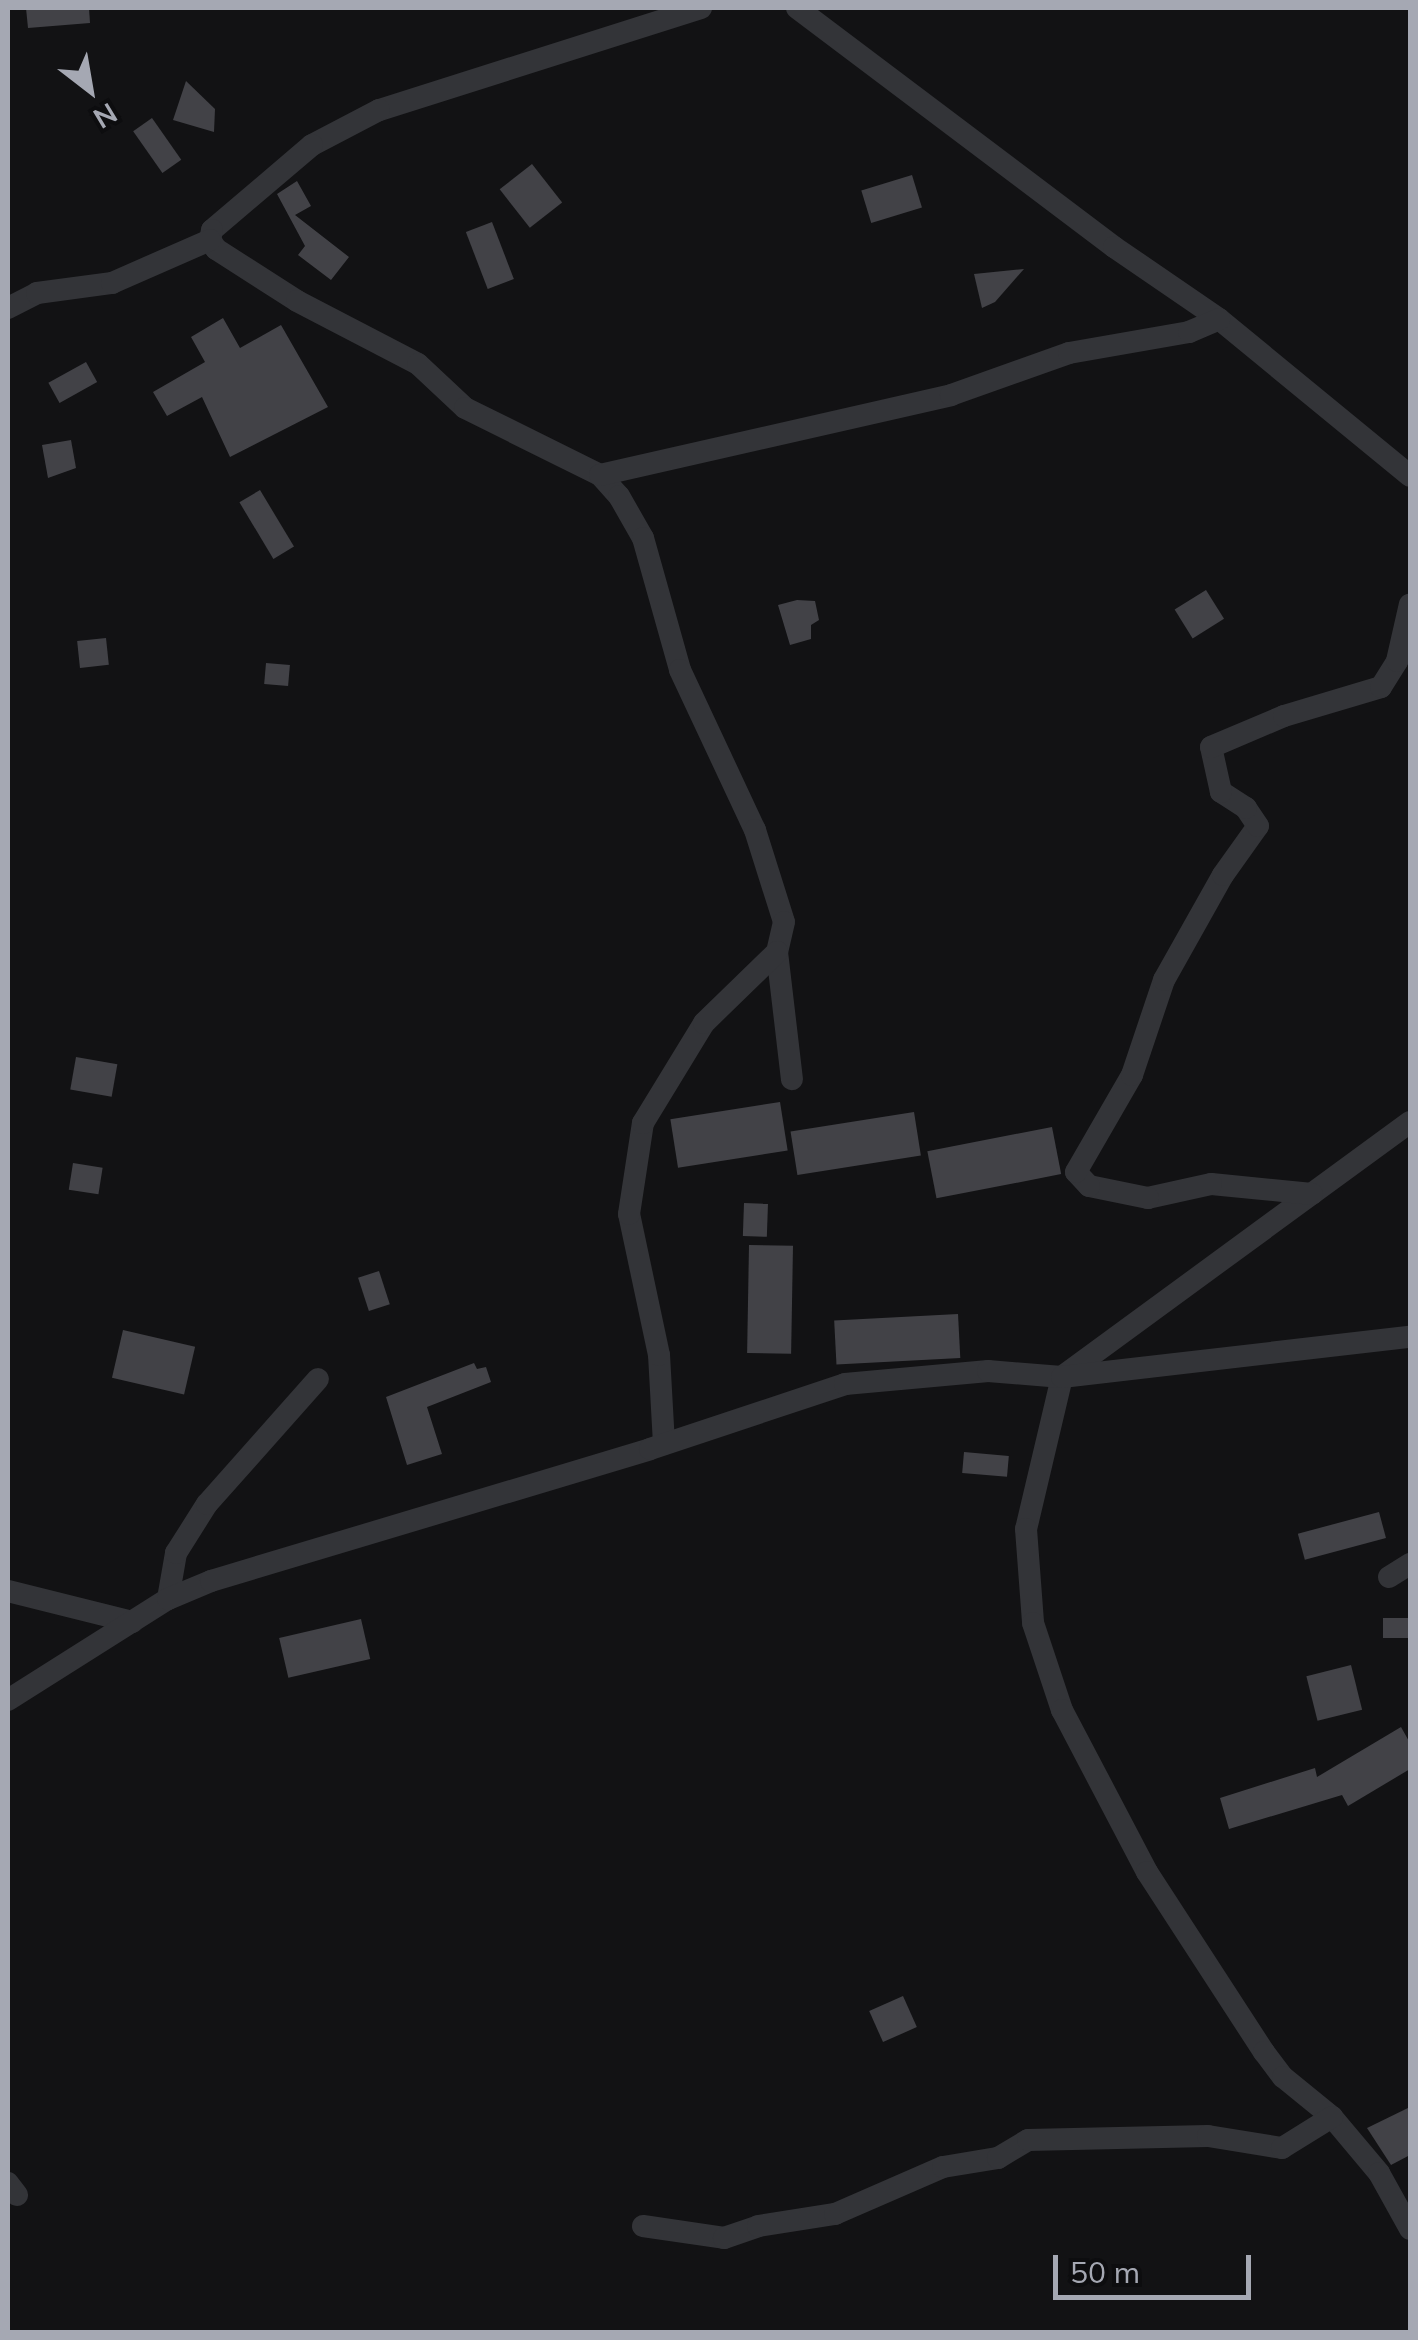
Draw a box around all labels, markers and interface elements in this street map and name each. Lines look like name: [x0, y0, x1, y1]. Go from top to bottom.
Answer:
north arrow: [40, 40, 140, 140]
text: N: [88, 96, 124, 137]
scale bar: [1058, 2235, 1256, 2297]
text: 50 m: [1070, 2253, 1140, 2291]

